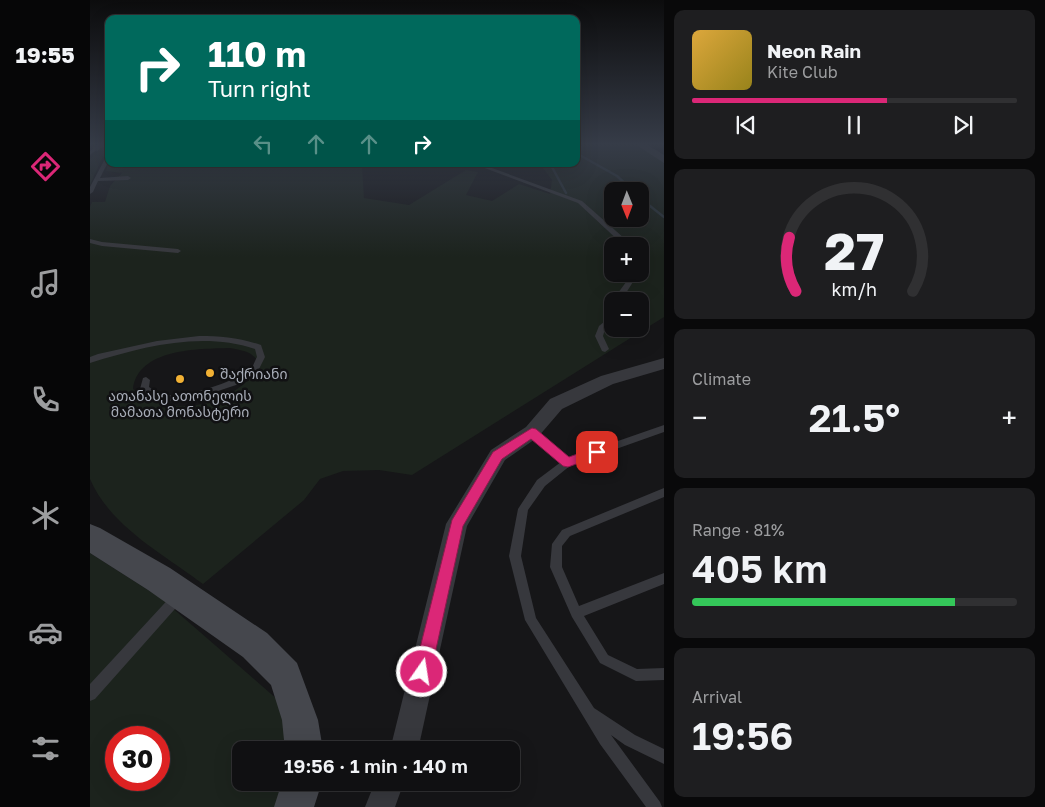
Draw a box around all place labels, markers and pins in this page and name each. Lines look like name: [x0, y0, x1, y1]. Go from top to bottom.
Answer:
place label: შაქრიანი: [220, 365, 288, 383]
marker: შაქრიანი: [204, 367, 216, 379]
marker: ათანასე ათონელის მამათა მონასტერი: [174, 373, 186, 385]
place label: ათანასე ათონელის მამათა მონასტერი: [108, 387, 252, 421]
pin: [576, 431, 618, 473]

